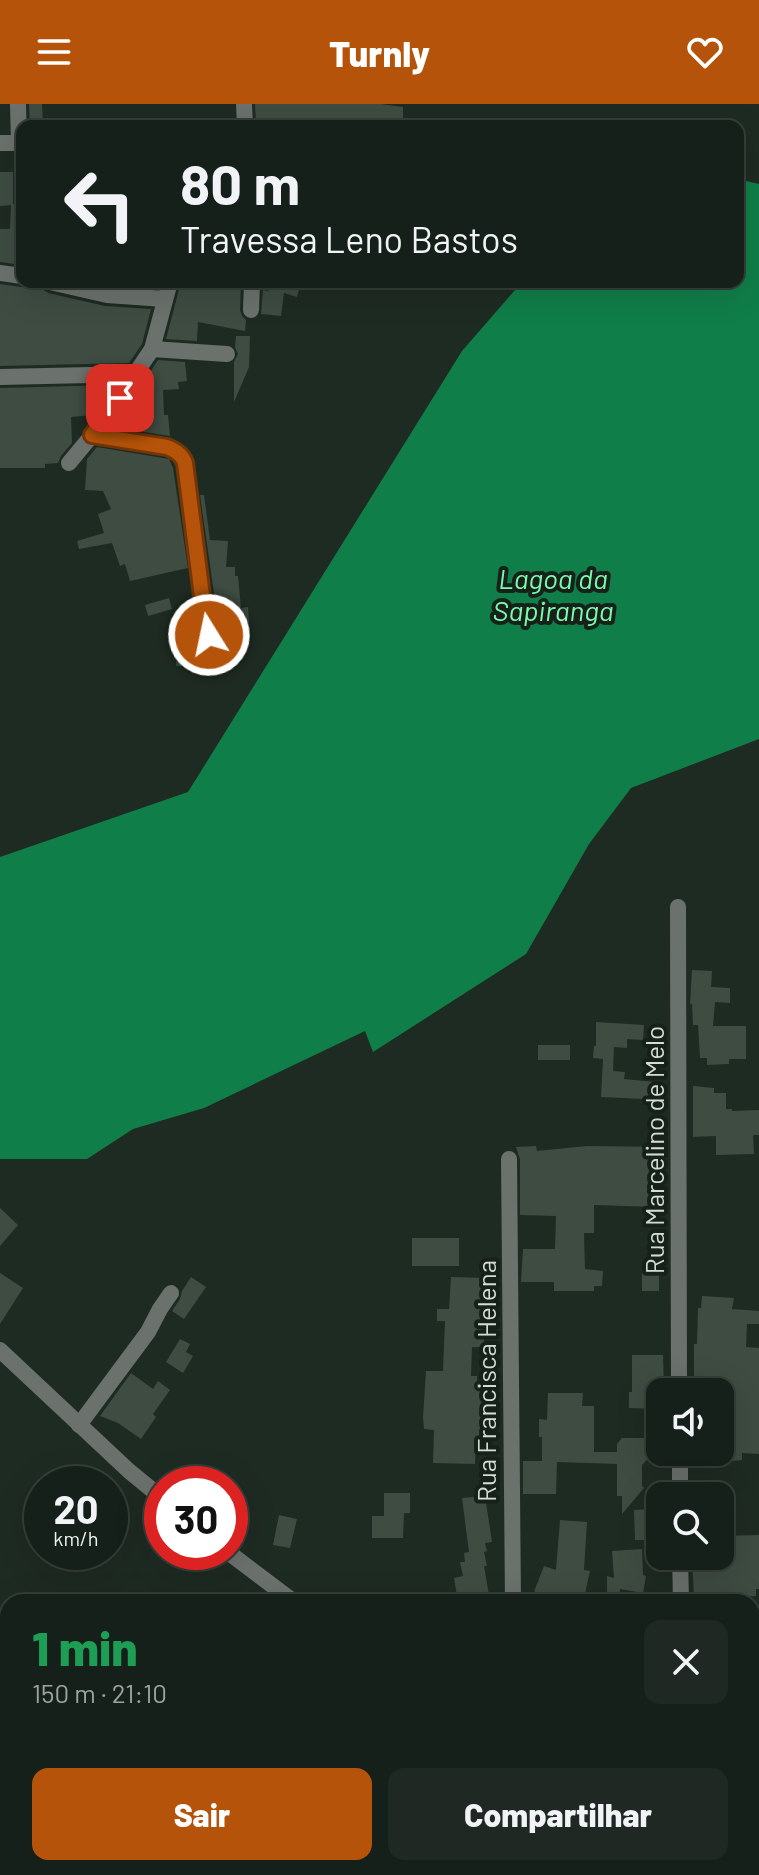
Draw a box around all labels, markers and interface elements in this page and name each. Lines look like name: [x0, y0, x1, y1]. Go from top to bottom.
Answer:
icon: menu: [32, 30, 76, 74]
icon: heart: [683, 30, 727, 74]
text: Turnly: [329, 31, 430, 74]
text: 80 m: [180, 149, 300, 216]
icon: left: [48, 152, 152, 256]
text: Travessa Leno Bastos: [180, 217, 518, 260]
pin: [86, 364, 154, 432]
icon: arrive: [98, 376, 142, 420]
water label: Lagoa da Sapiranga: [493, 561, 614, 627]
position arrow: [167, 593, 251, 677]
street label: Rua Marcelino de Melo: [638, 1026, 669, 1274]
street label: Rua Francisca Helena: [470, 1260, 501, 1502]
map controls: [646, 1378, 734, 1570]
button: sound: [646, 1378, 734, 1466]
speed limit sign: 30: [144, 1466, 248, 1570]
button: search: [646, 1482, 734, 1570]
text: 20: [53, 1484, 99, 1532]
text: km/h: [53, 1526, 99, 1550]
text: 1 min: [32, 1618, 138, 1676]
button: close: [644, 1620, 728, 1704]
text: 150 m · 21:10: [32, 1677, 167, 1708]
button: Sair: [32, 1768, 372, 1860]
button: Compartilhar: [388, 1768, 728, 1860]

